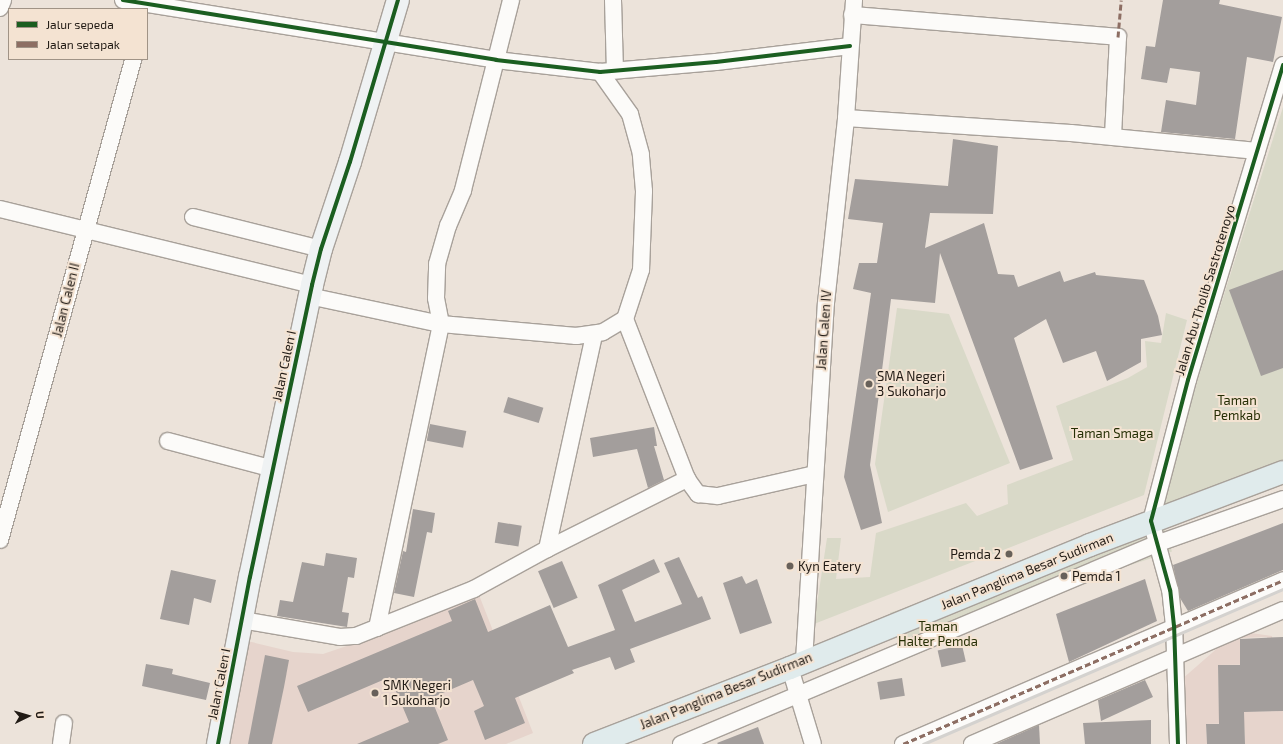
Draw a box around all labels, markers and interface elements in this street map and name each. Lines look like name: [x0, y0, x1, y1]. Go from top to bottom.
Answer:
legend: [8, 8, 148, 60]
text: Jalur sepeda: [46, 17, 114, 31]
text: Jalan setapak: [46, 37, 120, 51]
street label: Jalan Abu Tholib Sastrotenoyo: [1172, 203, 1238, 377]
street label: Jalan Calen II: [49, 261, 83, 339]
street label: Jalan Calen IV: [813, 289, 835, 371]
street label: Jalan Calen I: [269, 329, 299, 403]
place label: SMA Negeri 3 Sukoharjo: [877, 369, 946, 400]
marker: SMA Negeri 3 Sukoharjo: [864, 379, 874, 389]
park label: Taman Pemkab: [1213, 393, 1261, 424]
park label: Taman Smaga: [1071, 425, 1153, 441]
street label: Jalan Panglima Besar Sudirman: [938, 529, 1116, 613]
place label: Pemda 2: [950, 546, 1001, 562]
marker: Pemda 2: [1004, 549, 1014, 559]
place label: Kyn Eatery: [798, 558, 861, 574]
marker: Kyn Eatery: [785, 561, 795, 571]
place label: Pemda 1: [1072, 568, 1121, 584]
marker: Pemda 1: [1059, 571, 1069, 581]
park label: Taman Halter Pemda: [898, 619, 978, 650]
street label: Jalan Calen I: [204, 647, 234, 721]
street label: Jalan Panglima Besar Sudirman: [637, 649, 815, 733]
place label: SMK Negeri 1 Sukoharjo: [383, 678, 451, 709]
marker: SMK Negeri 1 Sukoharjo: [370, 688, 380, 698]
north arrow: [8, 696, 48, 736]
text: U: [34, 711, 47, 719]

